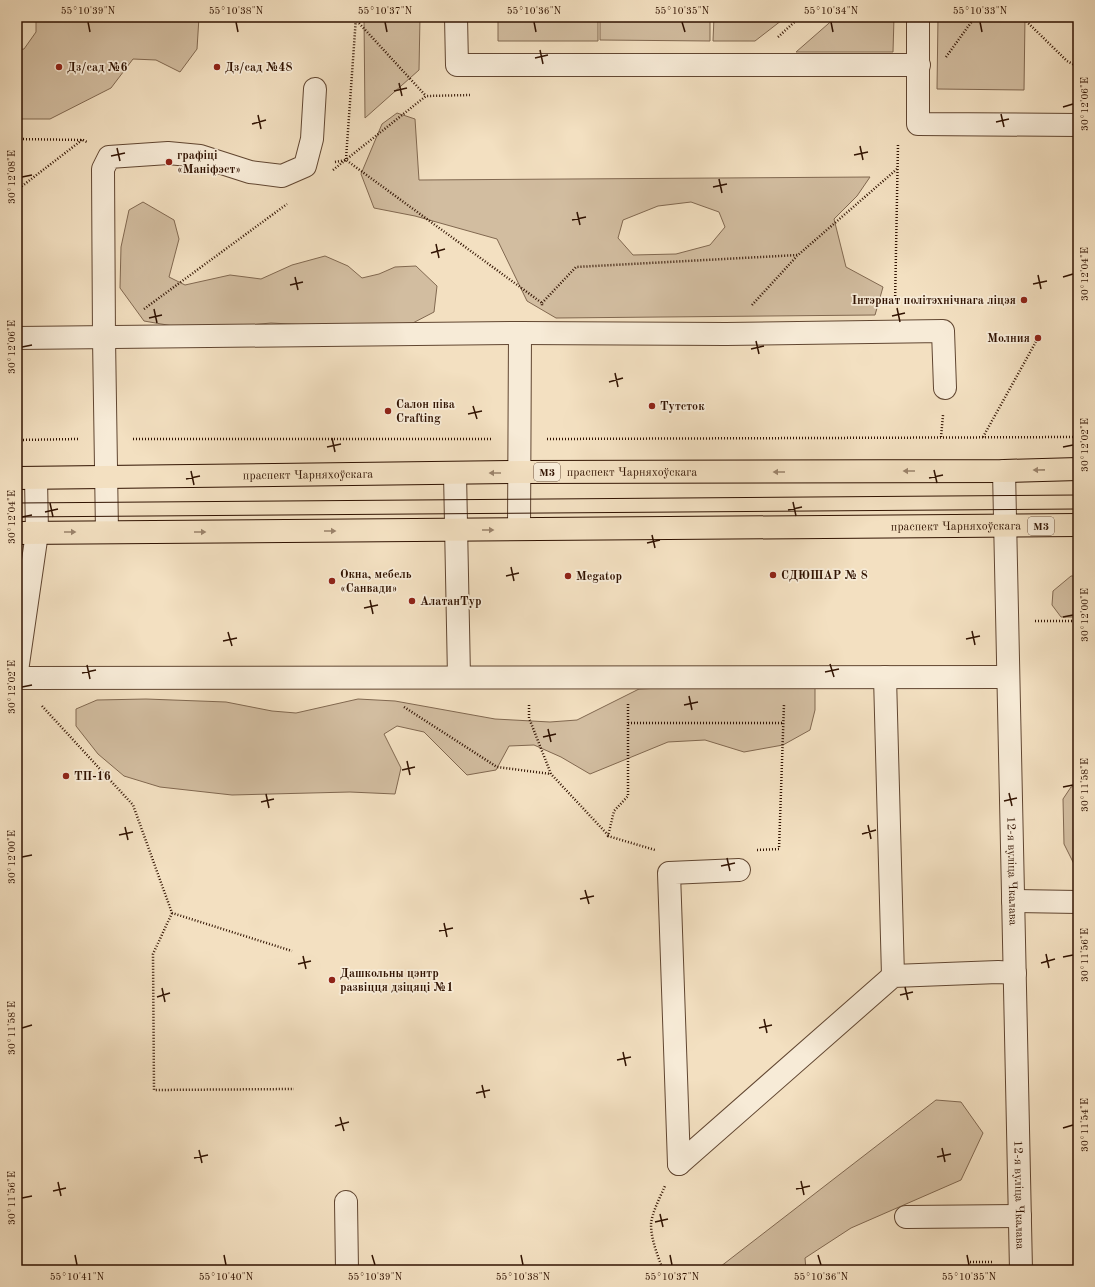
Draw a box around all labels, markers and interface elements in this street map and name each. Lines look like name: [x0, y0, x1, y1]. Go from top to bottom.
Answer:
text: 55°10'39"N: [61, 6, 116, 16]
text: 55°10'38"N: [209, 6, 264, 16]
text: 55°10'37"N: [358, 6, 413, 16]
text: 55°10'36"N: [507, 6, 562, 16]
text: 55°10'35"N: [655, 6, 710, 16]
text: 55°10'34"N: [804, 6, 859, 16]
text: 55°10'33"N: [953, 6, 1008, 16]
marker: Дз/сад №6: [54, 62, 64, 72]
place label: Дз/сад №6: [67, 62, 128, 74]
marker: Дз/сад №48: [212, 62, 222, 72]
place label: Дз/сад №48: [225, 62, 293, 74]
text: 30°12'06"E: [1080, 77, 1090, 131]
text: 30°12'08"E: [7, 150, 17, 204]
place label: графіці «Маніфэст»: [177, 150, 241, 176]
marker: графіці «Маніфэст»: [164, 157, 174, 167]
text: 30°12'04"E: [1080, 247, 1090, 301]
place label: Інтэрнат політэхнічнага ліцэя: [852, 295, 1016, 307]
marker: Інтэрнат політэхнічнага ліцэя: [1019, 295, 1029, 305]
text: 30°12'06"E: [7, 320, 17, 374]
place label: Молния: [987, 333, 1030, 345]
marker: Молния: [1033, 333, 1043, 343]
place label: Салон піва Crafting: [396, 399, 455, 425]
marker: Тутсток: [647, 401, 657, 411]
place label: Тутсток: [660, 401, 705, 413]
marker: Салон піва Crafting: [383, 406, 393, 416]
text: 30°12'02"E: [1080, 418, 1090, 472]
road number: М3: [534, 463, 560, 481]
street label: праспект Чарняхоўскага: [567, 467, 697, 479]
one-way arrow: [1032, 467, 1045, 473]
one-way arrow: [902, 468, 915, 474]
street label: праспект Чарняхоўскага: [243, 469, 373, 482]
one-way arrow: [772, 469, 785, 475]
one-way arrow: [488, 470, 501, 476]
text: 30°12'04"E: [7, 490, 17, 544]
road number: М3: [1028, 517, 1054, 535]
street label: праспект Чарняхоўскага: [891, 520, 1021, 533]
one-way arrow: [482, 527, 495, 533]
one-way arrow: [194, 528, 206, 535]
one-way arrow: [324, 528, 337, 534]
one-way arrow: [64, 529, 77, 535]
place label: Окна, мебель «Санвади»: [340, 569, 412, 595]
marker: СДЮШАР № 8: [768, 570, 778, 580]
place label: СДЮШАР № 8: [781, 570, 868, 582]
marker: Megatop: [563, 571, 573, 581]
place label: Megatop: [576, 571, 622, 583]
marker: Окна, мебель «Санвади»: [327, 576, 337, 586]
text: 30°12'00"E: [1080, 588, 1090, 642]
marker: АлатанТур: [407, 596, 417, 606]
place label: АлатанТур: [420, 596, 482, 608]
text: 30°12'02"E: [7, 660, 17, 714]
text: 30°11'58"E: [1080, 758, 1090, 812]
marker: ТП-16: [61, 771, 71, 781]
place label: ТП-16: [74, 771, 111, 783]
street label: 12-я вуліца Чкалава: [1004, 816, 1019, 926]
text: 30°12'00"E: [7, 830, 17, 884]
text: 30°11'56"E: [1080, 928, 1090, 982]
place label: Дашкольны цэнтр развіцця дзіцяці №1: [340, 968, 453, 994]
marker: Дашкольны цэнтр развіцця дзіцяці №1: [327, 975, 337, 985]
text: 30°11'58"E: [7, 1001, 17, 1055]
text: 30°11'54"E: [1080, 1098, 1090, 1152]
street label: 12-я вуліца Чкалава: [1011, 1140, 1026, 1250]
text: 30°11'56"E: [7, 1171, 17, 1225]
text: 55°10'41"N: [50, 1272, 105, 1282]
text: 55°10'40"N: [199, 1272, 254, 1282]
text: 55°10'39"N: [348, 1272, 403, 1282]
text: 55°10'38"N: [496, 1272, 551, 1282]
text: 55°10'37"N: [645, 1272, 700, 1282]
text: 55°10'36"N: [794, 1272, 849, 1282]
text: 55°10'35"N: [942, 1272, 997, 1282]

